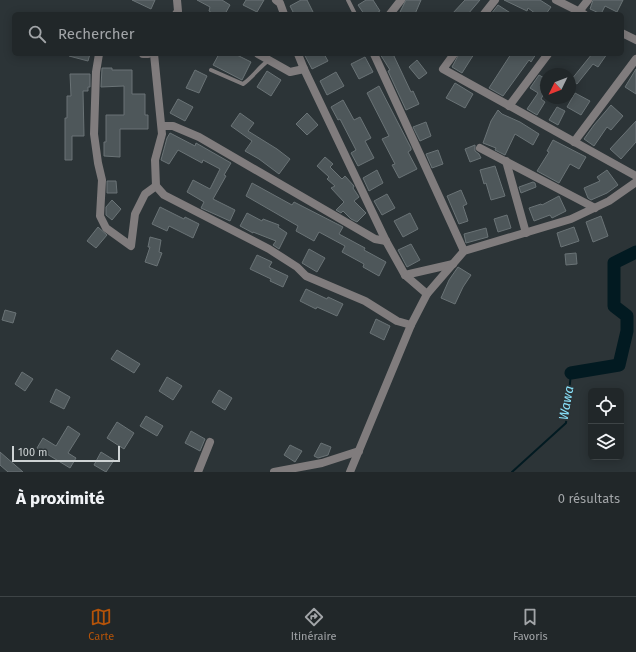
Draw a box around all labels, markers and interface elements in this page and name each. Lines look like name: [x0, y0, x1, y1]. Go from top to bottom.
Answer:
search box: [12, 12, 624, 56]
icon: search: [26, 23, 48, 45]
text: Rechercher: [58, 25, 134, 43]
north arrow: [540, 68, 576, 104]
water label: Wawa: [556, 385, 576, 421]
map controls: [588, 388, 624, 460]
button: locate: [588, 388, 624, 424]
button: layers: [588, 424, 624, 460]
scale bar: [12, 444, 120, 463]
text: 100 m: [18, 446, 47, 459]
text: À proximité: [16, 488, 105, 509]
text: 0 résultats: [558, 491, 620, 506]
tab: Carte: [88, 606, 114, 643]
tab: Itinéraire: [291, 606, 336, 643]
tab: Favoris: [513, 606, 548, 643]

